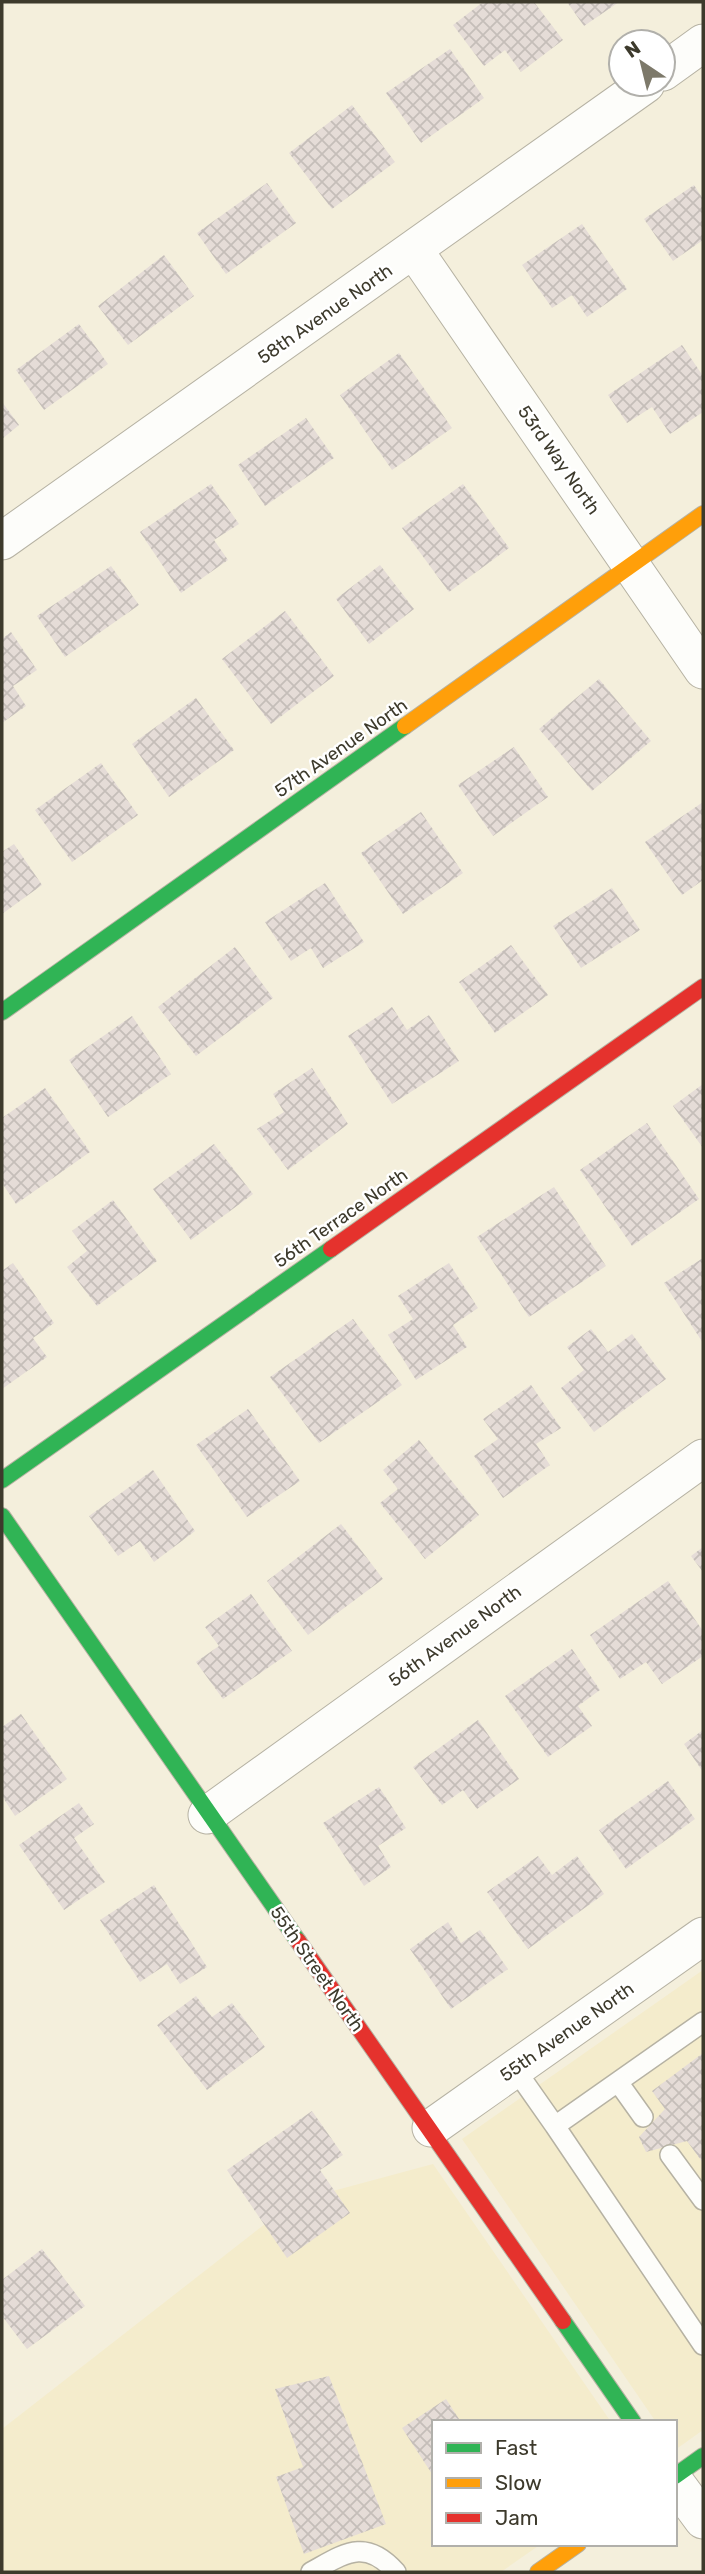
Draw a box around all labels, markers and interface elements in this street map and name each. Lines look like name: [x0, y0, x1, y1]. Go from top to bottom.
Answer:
north arrow: [607, 28, 677, 98]
text: N: [620, 36, 645, 63]
street label: 58th Avenue North: [253, 259, 397, 369]
street label: 53rd Way North: [513, 401, 605, 519]
street label: 57th Avenue North: [270, 694, 412, 802]
street label: 56th Terrace North: [270, 1164, 412, 1272]
street label: 56th Avenue North: [384, 1580, 526, 1692]
street label: 55th Street North: [266, 1902, 368, 2036]
street label: 55th Avenue North: [496, 1978, 638, 2086]
legend: [432, 2420, 677, 2546]
text: Fast: [495, 2435, 537, 2460]
text: Slow: [495, 2470, 542, 2495]
text: Jam: [495, 2505, 539, 2530]

